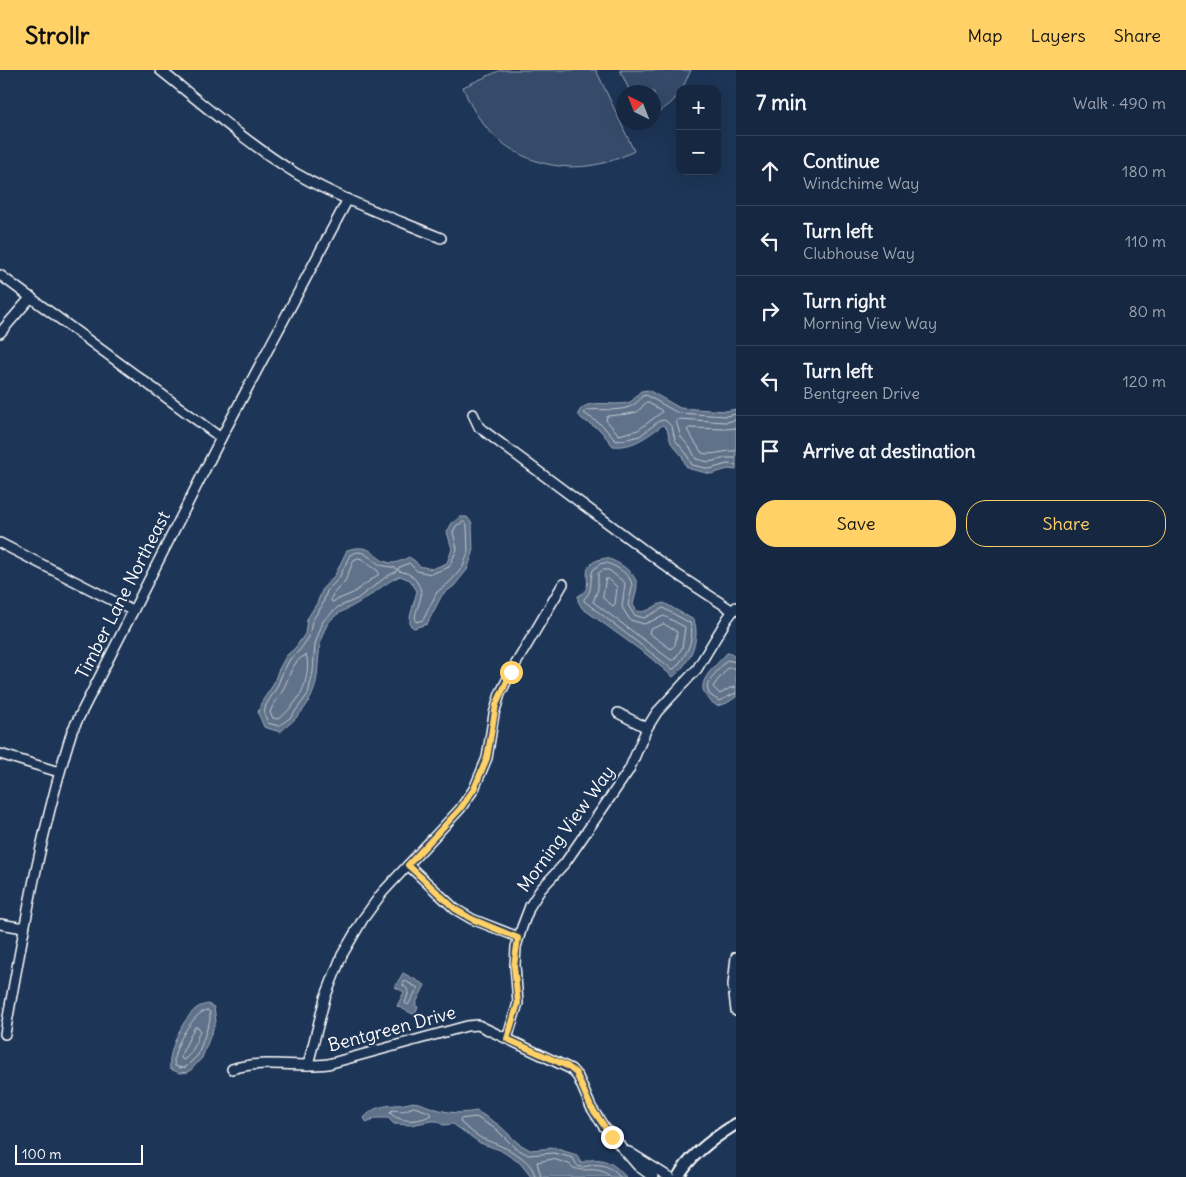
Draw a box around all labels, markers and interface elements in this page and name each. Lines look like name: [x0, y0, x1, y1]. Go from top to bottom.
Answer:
text: Strollr: [25, 20, 90, 50]
text: Map: [967, 24, 1002, 47]
text: Layers: [1030, 24, 1086, 47]
text: Share: [1114, 24, 1161, 47]
north arrow: [616, 85, 661, 130]
map controls: [676, 85, 721, 175]
button: +: [676, 85, 721, 130]
text: 7 min: [756, 89, 807, 116]
text: Walk · 490 m: [1073, 93, 1166, 113]
button: −: [676, 130, 721, 175]
text: Continue: [803, 149, 880, 173]
icon: ahead: [756, 157, 784, 185]
text: 180 m: [1122, 161, 1166, 181]
text: Windchime Way: [803, 173, 919, 193]
text: Turn left: [803, 219, 873, 243]
icon: left: [756, 227, 784, 255]
text: 110 m: [1125, 231, 1166, 251]
text: Clubhouse Way: [803, 243, 915, 263]
text: Turn right: [803, 289, 886, 313]
icon: right: [756, 297, 784, 325]
text: 80 m: [1128, 301, 1166, 321]
text: Morning View Way: [803, 313, 937, 333]
text: Turn left: [803, 359, 873, 383]
icon: left: [756, 367, 784, 395]
text: 120 m: [1123, 371, 1166, 391]
text: Bentgreen Drive: [803, 383, 920, 403]
icon: arrive: [756, 437, 784, 465]
text: Arrive at destination: [803, 439, 976, 463]
button: Save: [756, 500, 956, 547]
button: Share: [966, 500, 1166, 547]
street label: Timber Lane Northeast: [70, 507, 175, 683]
route start: [500, 661, 523, 684]
street label: Morning View Way: [512, 761, 619, 896]
street label: Bentgreen Drive: [325, 1000, 458, 1057]
route end: [601, 1126, 624, 1149]
scale bar: [15, 1142, 142, 1165]
text: 100 m: [22, 1145, 62, 1163]

